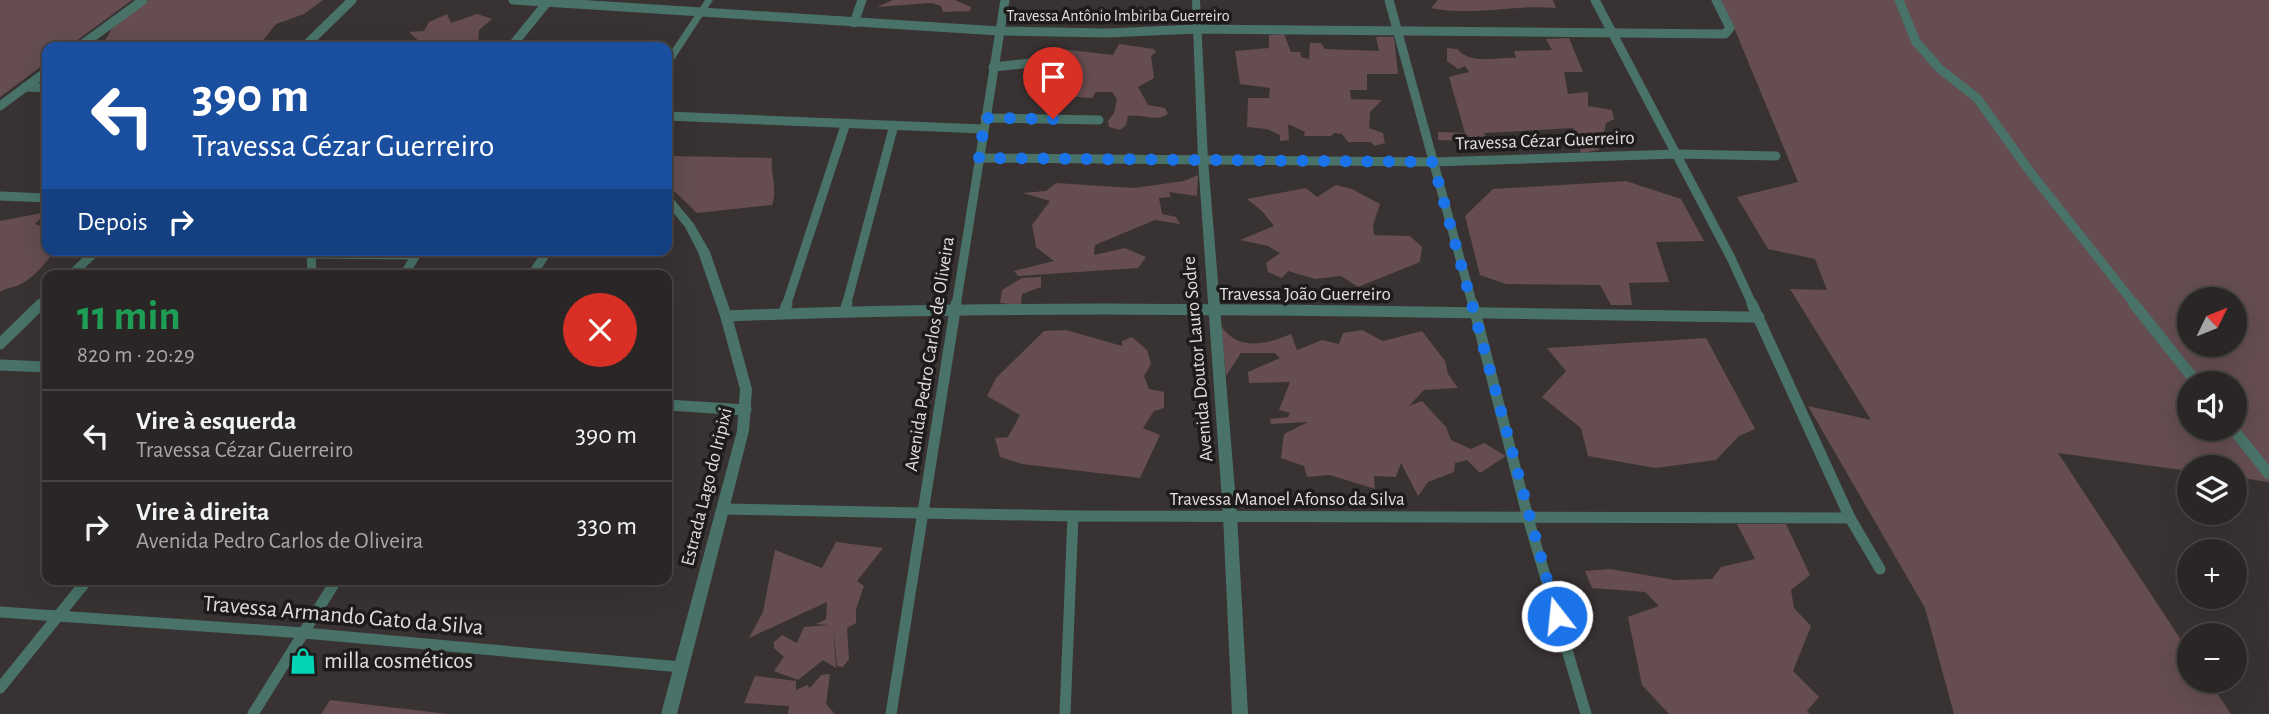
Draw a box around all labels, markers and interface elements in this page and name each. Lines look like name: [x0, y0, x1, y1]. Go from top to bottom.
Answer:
street label: Travessa Antônio Imbiriba Guerreiro: [1006, 8, 1230, 24]
pin: [1023, 47, 1083, 119]
icon: arrive: [1034, 58, 1072, 96]
icon: left: [77, 70, 168, 161]
text: 390 m: [192, 72, 309, 121]
street label: Travessa Cézar Guerreiro: [1455, 128, 1635, 154]
text: Travessa Cézar Guerreiro: [192, 130, 494, 162]
icon: right: [162, 203, 200, 241]
text: Depois: [77, 209, 148, 235]
street label: Avenida Pedro Carlos de Oliveira: [902, 235, 958, 473]
street label: Avenida Doutor Lauro Sodre: [1180, 255, 1216, 463]
street label: Travessa João Guerreiro: [1219, 285, 1391, 304]
north arrow: [2177, 287, 2247, 357]
map controls: [2177, 287, 2247, 693]
button: close: [563, 293, 637, 367]
text: 11 min: [77, 295, 181, 337]
text: 820 m · 20:29: [77, 344, 195, 367]
button: sound: [2177, 371, 2247, 441]
street label: Estrada Lago do Iripixi: [678, 406, 736, 568]
text: Vire à esquerda: [136, 408, 297, 434]
icon: left: [77, 417, 115, 455]
text: 390 m: [575, 422, 637, 448]
text: Travessa Cézar Guerreiro: [136, 439, 353, 462]
button: layers: [2177, 455, 2247, 525]
street label: Travessa Manoel Afonso da Silva: [1169, 490, 1405, 509]
text: Vire à direita: [136, 499, 270, 525]
icon: right: [77, 508, 115, 546]
text: 330 m: [577, 513, 637, 539]
text: Avenida Pedro Carlos de Oliveira: [136, 530, 423, 553]
button: +: [2177, 539, 2247, 609]
position arrow: [1520, 579, 1594, 653]
street label: Travessa Armando Gato da Silva: [202, 592, 484, 640]
button: −: [2177, 623, 2247, 693]
shop icon: milla cosméticos: [288, 646, 318, 676]
place label: milla cosméticos: [324, 650, 473, 673]

